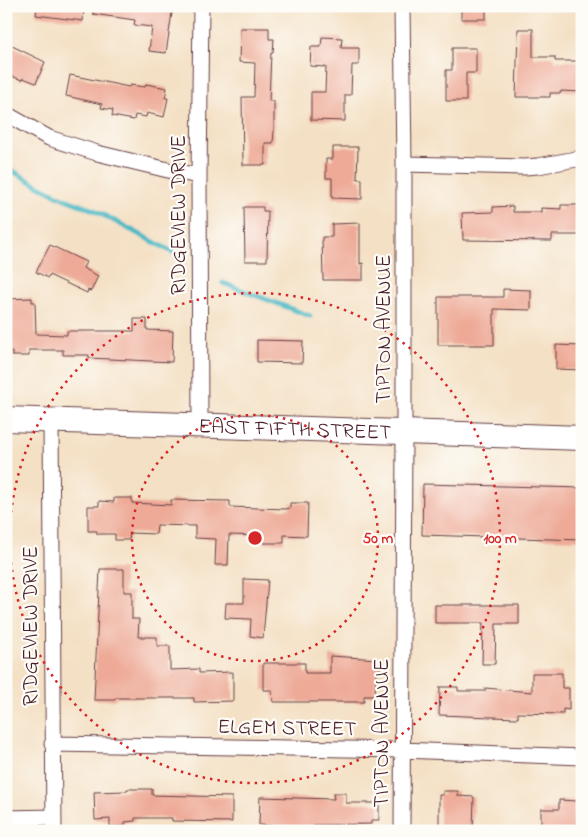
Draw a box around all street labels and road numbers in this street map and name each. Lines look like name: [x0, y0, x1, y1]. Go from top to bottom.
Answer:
street label: RIDGEVIEW DRIVE: [165, 135, 195, 295]
street label: TIPTON AVENUE: [370, 255, 400, 403]
street label: EAST FIFTH STREET: [198, 412, 392, 449]
street label: RIDGEVIEW DRIVE: [17, 546, 47, 706]
street label: TIPTON AVENUE: [368, 659, 398, 807]
street label: ELGEM STREET: [217, 713, 357, 745]

